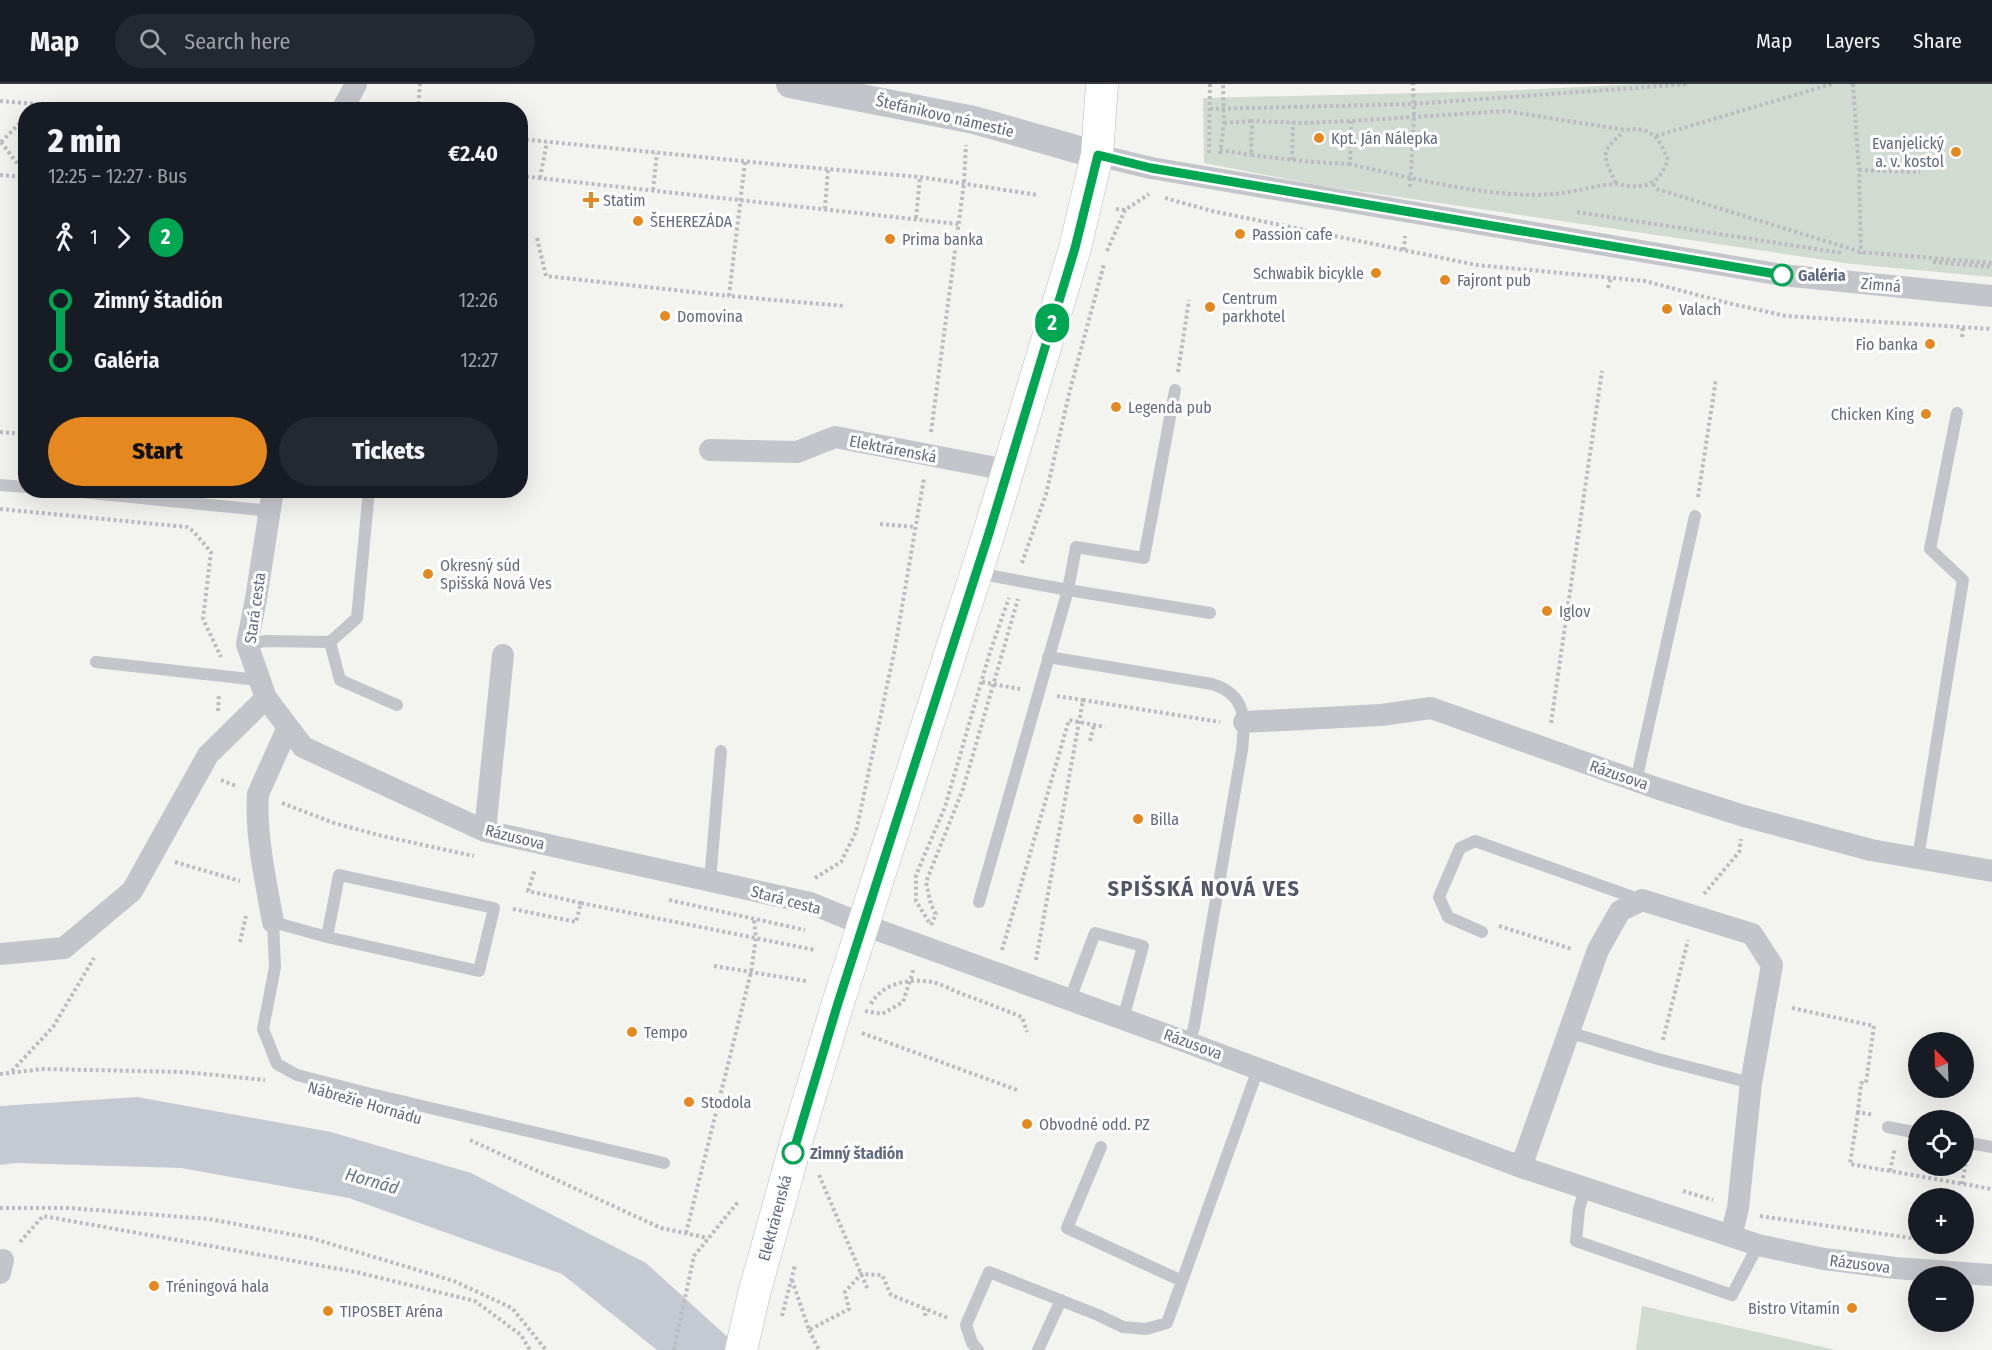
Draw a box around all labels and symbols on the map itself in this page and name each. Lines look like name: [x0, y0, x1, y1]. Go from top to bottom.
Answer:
street label: Štefánikovo námestie: [874, 90, 1016, 141]
place label: Kpt. Ján Nálepka: [1331, 129, 1438, 148]
marker: Kpt. Ján Nálepka: [1312, 131, 1326, 145]
place label: Evanjelický a. v. kostol: [1872, 134, 1945, 171]
marker: Evanjelický a. v. kostol: [1949, 145, 1963, 159]
place label: Statim: [603, 191, 645, 210]
marker: Statim: [584, 193, 598, 207]
place label: ŠEHEREZÁDA: [650, 211, 733, 231]
marker: ŠEHEREZÁDA: [631, 214, 645, 228]
place label: Passion cafe: [1252, 225, 1333, 244]
marker: Passion cafe: [1233, 227, 1247, 241]
place label: Prima banka: [902, 230, 983, 249]
marker: Prima banka: [883, 232, 897, 246]
place label: Schwabik bicykle: [1253, 264, 1364, 283]
marker: Galéria: [1771, 264, 1793, 286]
marker: Schwabik bicykle: [1369, 266, 1383, 280]
place label: Galéria: [1798, 266, 1846, 285]
place label: Fajront pub: [1457, 271, 1531, 290]
marker: Fajront pub: [1438, 273, 1452, 287]
street label: Zimná: [1860, 274, 1902, 296]
place label: Centrum parkhotel: [1222, 289, 1285, 326]
marker: Centrum parkhotel: [1203, 300, 1217, 314]
place label: Valach: [1679, 300, 1721, 319]
marker: Valach: [1660, 302, 1674, 316]
line badge: 2: [1032, 304, 1072, 342]
place label: Domovina: [677, 307, 743, 326]
marker: Domovina: [658, 309, 672, 323]
place label: Fio banka: [1856, 335, 1918, 354]
marker: Fio banka: [1923, 337, 1937, 351]
place label: Legenda pub: [1128, 398, 1212, 417]
marker: Legenda pub: [1109, 400, 1123, 414]
place label: Chicken King: [1831, 405, 1914, 424]
marker: Chicken King: [1919, 407, 1933, 421]
street label: Elektrárenská: [848, 431, 938, 467]
place label: Okresný súd Spišská Nová Ves: [440, 556, 552, 593]
marker: Okresný súd Spišská Nová Ves: [421, 567, 435, 581]
street label: Stará cesta: [241, 571, 269, 645]
place label: Iglov: [1559, 602, 1590, 621]
marker: Iglov: [1540, 604, 1554, 618]
street label: Rázusova: [1587, 756, 1651, 794]
place label: Billa: [1150, 810, 1179, 829]
marker: Billa: [1131, 812, 1145, 826]
street label: Rázusova: [483, 820, 547, 854]
district label: SPIŠSKÁ NOVÁ VES: [1108, 874, 1300, 902]
street label: Stará cesta: [749, 882, 823, 919]
place label: Tempo: [644, 1023, 688, 1042]
marker: Tempo: [625, 1025, 639, 1039]
street label: Rázusova: [1161, 1025, 1225, 1063]
north arrow: [1908, 1032, 1974, 1098]
street label: Nábrežie Hornádu: [306, 1078, 424, 1128]
place label: Stodola: [701, 1093, 751, 1112]
marker: Stodola: [682, 1095, 696, 1109]
place label: Obvodné odd. PZ: [1039, 1115, 1150, 1134]
marker: Obvodné odd. PZ: [1020, 1117, 1034, 1131]
marker: Zimný štadión: [782, 1142, 804, 1164]
place label: Zimný štadión: [810, 1144, 904, 1163]
water label: Hornád: [343, 1163, 402, 1199]
street label: Elektrárenská: [754, 1173, 796, 1263]
street label: Rázusova: [1829, 1251, 1892, 1277]
place label: Tréningová hala: [166, 1277, 269, 1296]
marker: Tréningová hala: [147, 1279, 161, 1293]
place label: Bistro Vitamín: [1748, 1299, 1840, 1318]
marker: Bistro Vitamín: [1845, 1301, 1859, 1315]
place label: TIPOSBET Aréna: [340, 1302, 443, 1321]
marker: TIPOSBET Aréna: [321, 1304, 335, 1318]

